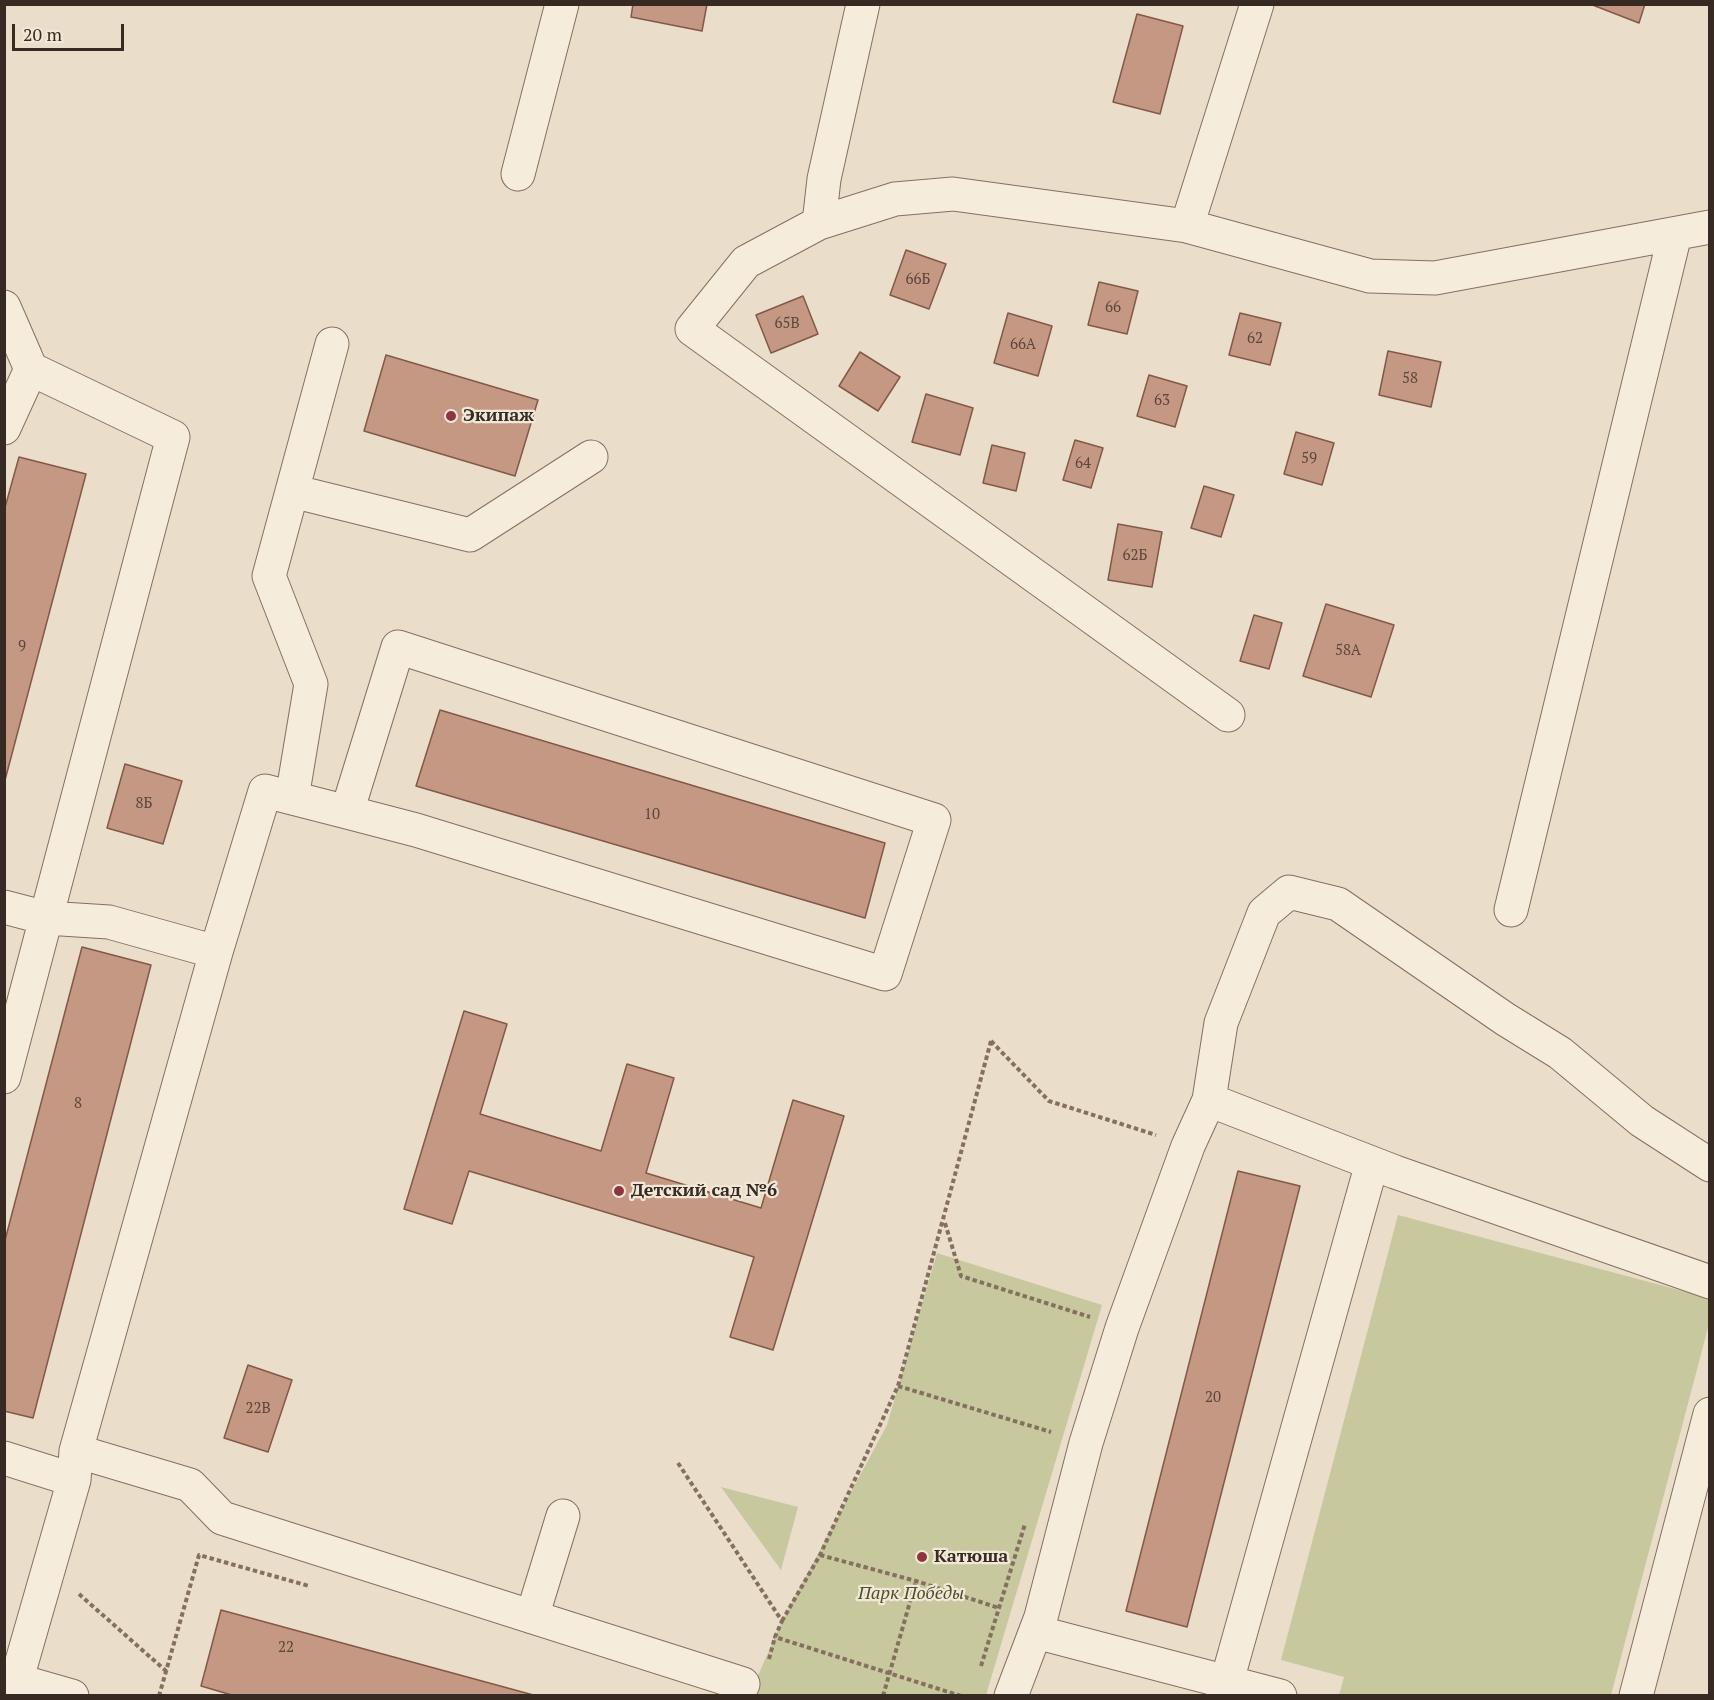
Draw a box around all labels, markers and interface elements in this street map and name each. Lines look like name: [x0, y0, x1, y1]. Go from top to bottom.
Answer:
scale bar: [15, 12, 128, 50]
text: 20 m: [23, 22, 62, 46]
house number: 66Б: [906, 271, 930, 289]
house number: 66: [1105, 299, 1121, 317]
house number: 65В: [774, 315, 800, 333]
house number: 62: [1247, 330, 1263, 348]
house number: 66А: [1010, 336, 1036, 354]
house number: 58: [1402, 370, 1418, 388]
house number: 63: [1154, 392, 1170, 410]
place label: Экипаж: [463, 405, 534, 427]
marker: Экипаж: [444, 409, 458, 423]
house number: 59: [1301, 450, 1317, 468]
house number: 64: [1075, 455, 1091, 473]
house number: 62Б: [1123, 547, 1147, 565]
house number: 9: [18, 638, 26, 656]
house number: 58А: [1335, 642, 1361, 660]
house number: 8Б: [136, 795, 152, 813]
house number: 10: [644, 806, 660, 824]
house number: 8: [74, 1095, 82, 1113]
place label: Детский сад №6: [631, 1180, 777, 1202]
marker: Детский сад №6: [612, 1184, 626, 1198]
house number: 20: [1205, 1389, 1221, 1407]
house number: 22В: [245, 1400, 271, 1418]
place label: Катюша: [934, 1546, 1008, 1568]
marker: Катюша: [915, 1550, 929, 1564]
park label: Парк Победы: [858, 1583, 964, 1605]
house number: 22: [278, 1639, 294, 1657]

